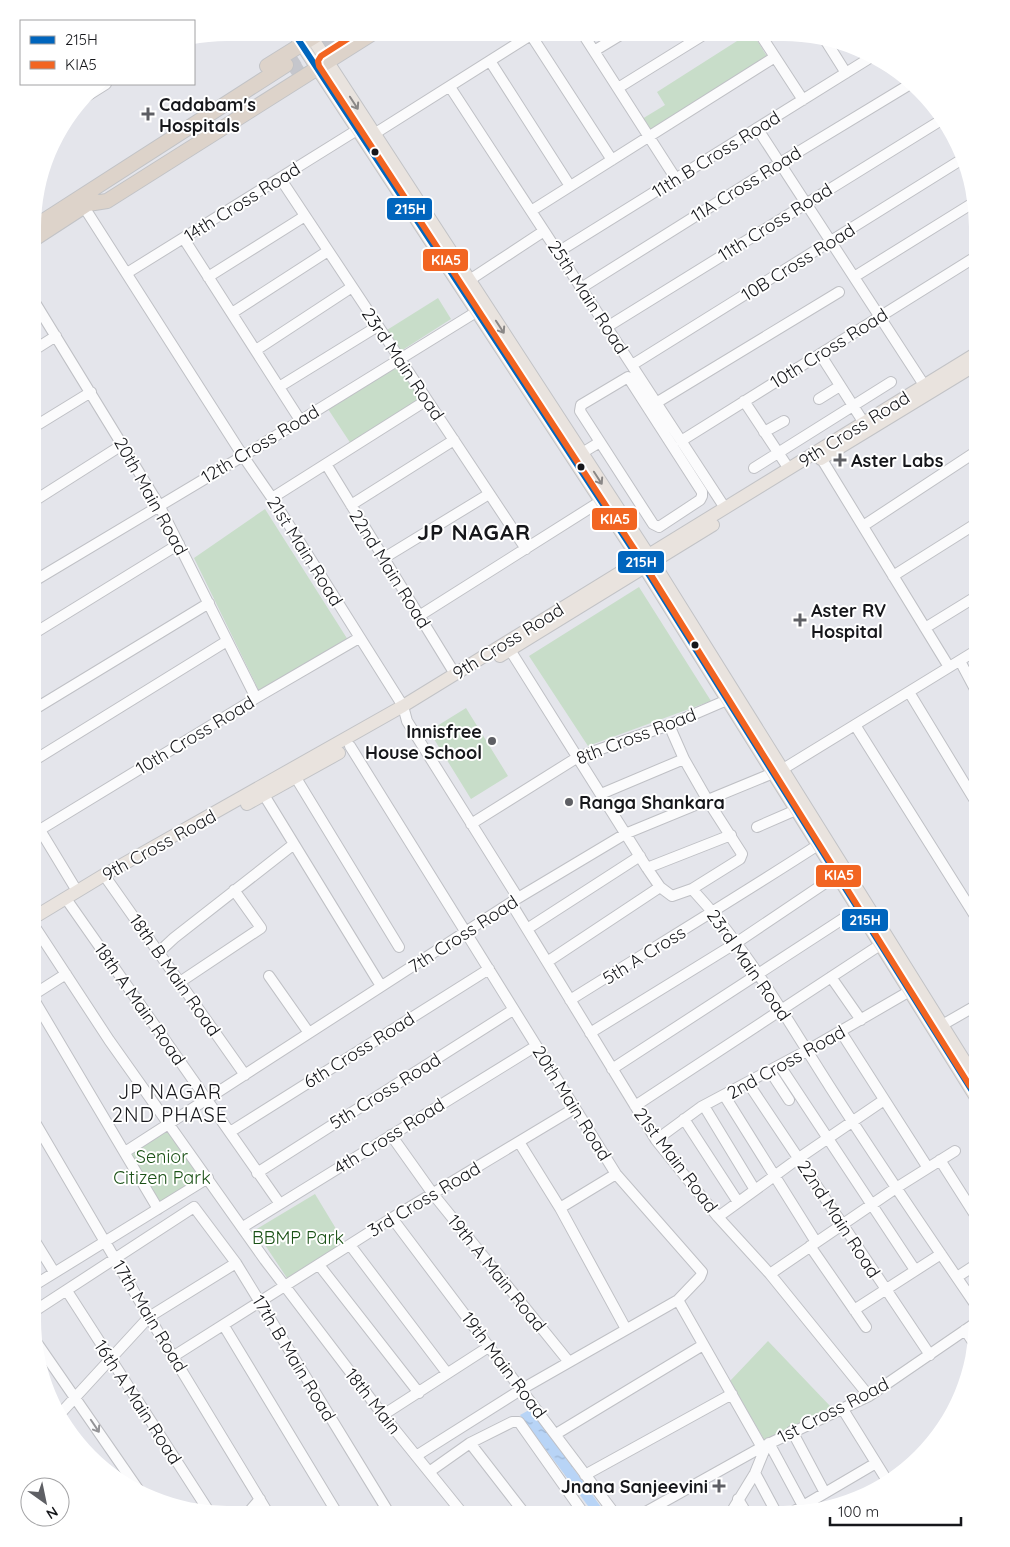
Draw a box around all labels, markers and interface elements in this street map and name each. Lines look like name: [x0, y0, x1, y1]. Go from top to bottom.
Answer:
legend: [20, 20, 195, 85]
text: 215H: [65, 30, 98, 49]
text: KIA5: [65, 55, 97, 74]
place label: Cadabam's Hospitals: [159, 93, 256, 137]
one-way arrow: [349, 96, 359, 110]
street label: 11th B Cross Road: [648, 105, 784, 203]
marker: Cadabam's Hospitals: [141, 107, 155, 121]
street label: 11A Cross Road: [687, 141, 805, 227]
unlabelled marker: [370, 147, 380, 157]
street label: 14th Cross Road: [180, 157, 304, 247]
street label: 11th Cross Road: [714, 178, 836, 266]
line badge: 215H: [386, 197, 433, 221]
text: 215H: [394, 200, 426, 218]
street label: 10B Cross Road: [737, 218, 859, 306]
street label: 25th Main Road: [543, 236, 633, 358]
line badge: KIA5: [422, 248, 469, 272]
text: KIA5: [431, 251, 461, 269]
street label: 23rd Main Road: [357, 303, 449, 425]
street label: 10th Cross Road: [766, 303, 892, 393]
one-way arrow: [495, 320, 505, 334]
street label: 9th Cross Road: [794, 386, 914, 472]
street label: 12th Cross Road: [197, 400, 323, 488]
street label: 20th Main Road: [109, 433, 193, 559]
place label: Aster Labs: [851, 449, 944, 472]
marker: Aster Labs: [833, 453, 847, 467]
unlabelled marker: [576, 462, 586, 472]
one-way arrow: [593, 470, 603, 484]
street label: 21st Main Road: [262, 492, 348, 610]
street label: 22nd Main Road: [344, 505, 436, 633]
line badge: KIA5: [591, 507, 638, 531]
text: KIA5: [600, 510, 630, 528]
district label: JP NAGAR: [417, 518, 531, 546]
line badge: 215H: [617, 550, 665, 574]
text: 215H: [625, 553, 657, 571]
street label: 9th Cross Road: [448, 598, 568, 684]
place label: Aster RV Hospital: [811, 599, 886, 643]
marker: Aster RV Hospital: [793, 613, 807, 627]
unlabelled marker: [690, 640, 700, 650]
street label: 10th Cross Road: [132, 691, 258, 779]
street label: 8th Cross Road: [573, 703, 699, 769]
place label: Innisfree House School: [365, 720, 482, 764]
marker: Innisfree House School: [486, 735, 498, 747]
place label: Ranga Shankara: [579, 791, 725, 814]
marker: Ranga Shankara: [563, 796, 575, 808]
street label: 9th Cross Road: [98, 804, 220, 886]
line badge: KIA5: [815, 864, 862, 888]
text: KIA5: [824, 866, 854, 884]
street label: 7th Cross Road: [404, 890, 522, 978]
street label: 23rd Main Road: [702, 905, 796, 1025]
line badge: 215H: [841, 908, 889, 932]
street label: 18th B Main Road: [124, 909, 226, 1041]
text: 215H: [849, 911, 881, 929]
street label: 5th A Cross: [598, 920, 690, 990]
street label: 18th A Main Road: [89, 939, 191, 1069]
street label: 6th Cross Road: [299, 1007, 419, 1093]
street label: 2nd Cross Road: [723, 1020, 849, 1104]
street label: 20th Main Road: [527, 1041, 617, 1165]
street label: 5th Cross Road: [325, 1048, 445, 1134]
district label: JP NAGAR 2ND PHASE: [112, 1079, 228, 1127]
street label: 4th Cross Road: [329, 1093, 449, 1179]
street label: 21st Main Road: [629, 1103, 723, 1217]
park label: Senior Citizen Park: [113, 1145, 211, 1189]
street label: 3rd Cross Road: [363, 1156, 485, 1242]
street label: 22nd Main Road: [792, 1156, 886, 1282]
street label: 19th A Main Road: [443, 1210, 551, 1336]
park label: BBMP Park: [252, 1226, 344, 1249]
street label: 17th Main Road: [107, 1256, 193, 1376]
street label: 17th B Main Road: [247, 1291, 341, 1425]
street label: 19th Main Road: [456, 1307, 552, 1423]
street label: 16th A Main Road: [89, 1335, 187, 1469]
street label: 18th Main: [340, 1363, 406, 1439]
street label: 1st Cross Road: [774, 1372, 892, 1448]
one-way arrow: [90, 1419, 100, 1433]
place label: Jnana Sanjeevini: [561, 1475, 708, 1498]
north arrow: [20, 1477, 70, 1527]
marker: Jnana Sanjeevini: [712, 1479, 726, 1493]
scale bar: [830, 1494, 961, 1526]
text: 100 m: [838, 1502, 879, 1521]
text: N: [43, 1503, 61, 1523]

